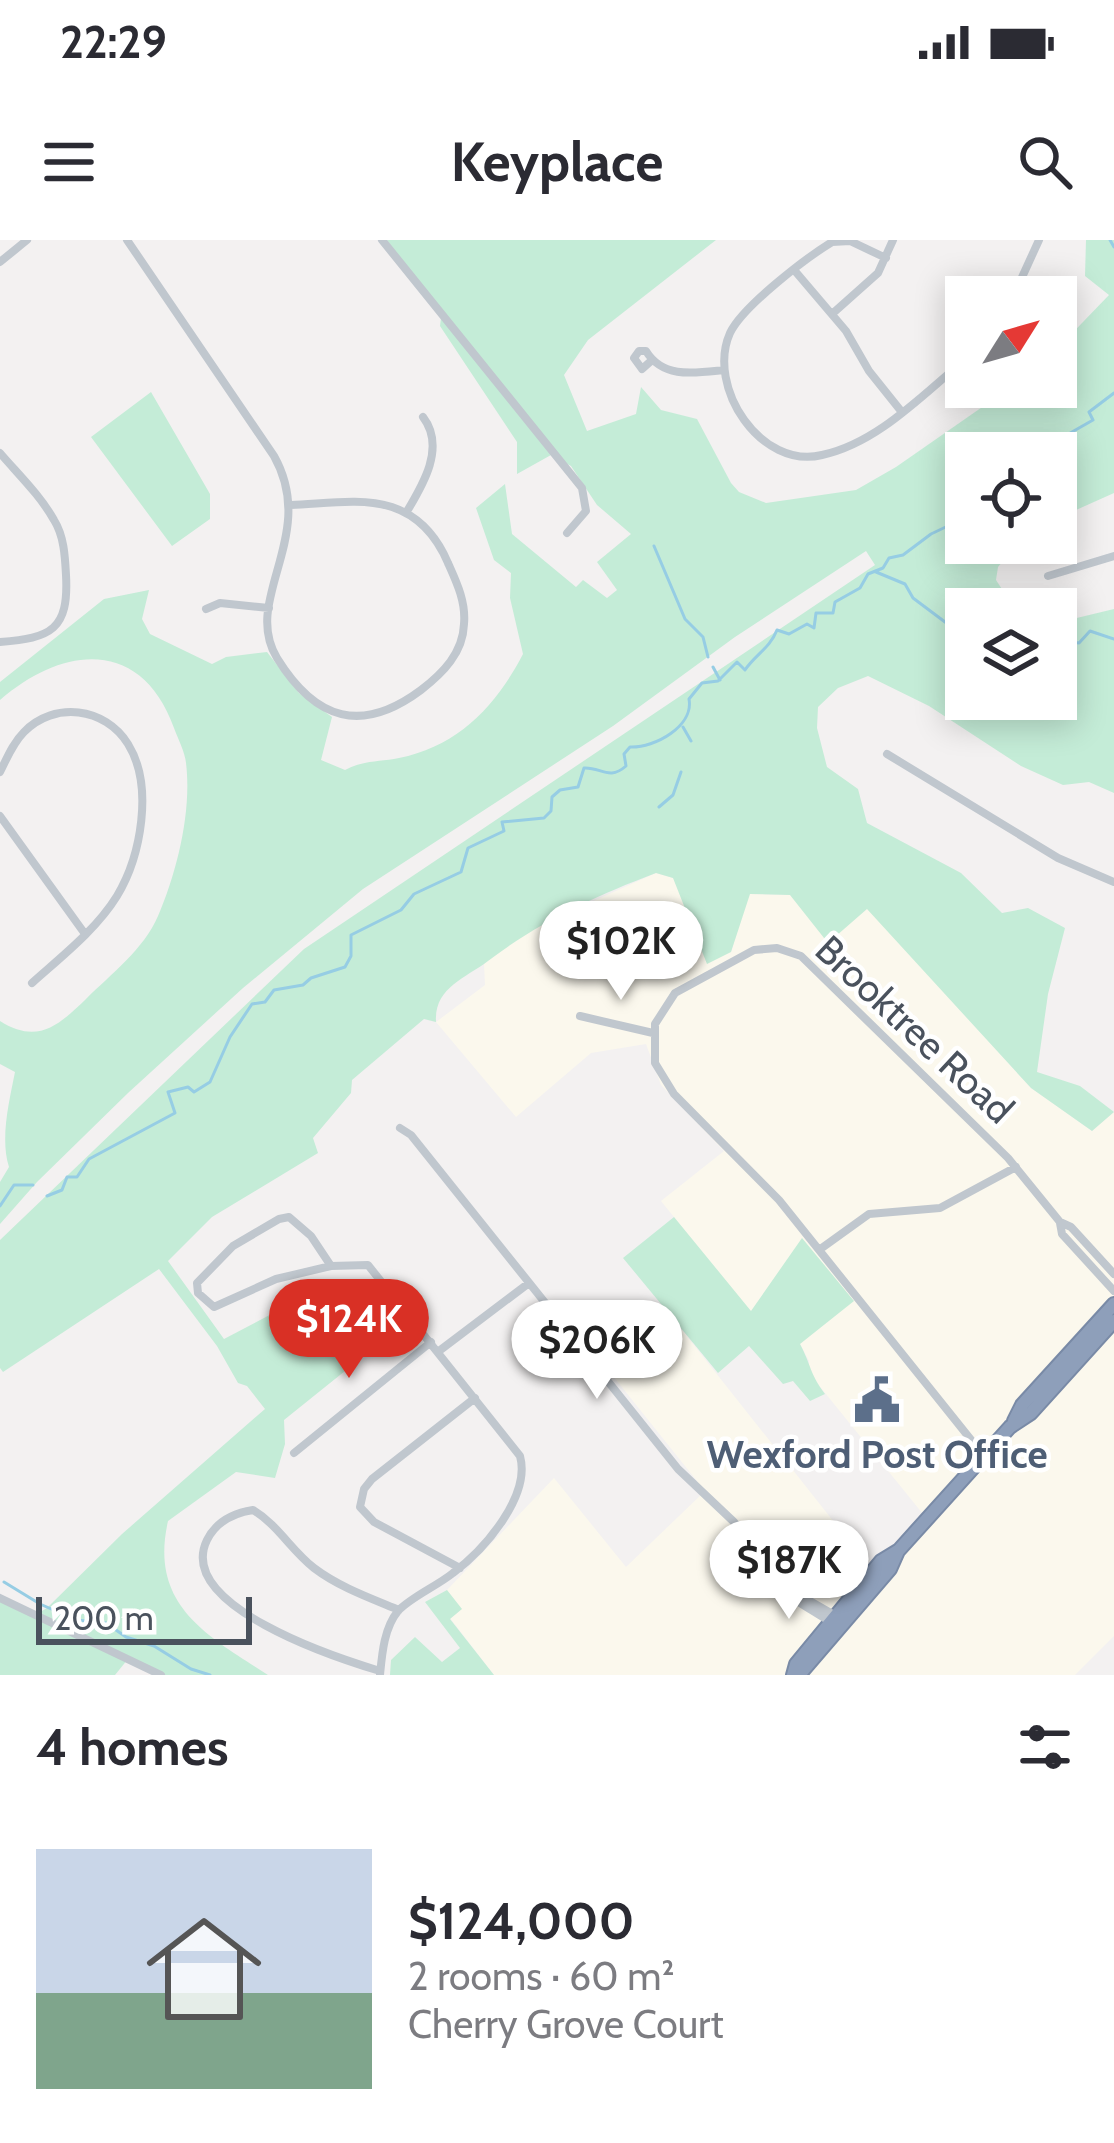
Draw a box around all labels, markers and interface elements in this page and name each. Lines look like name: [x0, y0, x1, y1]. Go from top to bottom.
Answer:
text: 22:29: [60, 15, 167, 69]
icon: menu: [36, 129, 102, 195]
text: Keyplace: [451, 129, 663, 195]
icon: search: [1012, 129, 1078, 195]
north arrow: [945, 276, 1077, 408]
map controls: [945, 276, 1077, 720]
button: locate: [945, 432, 1077, 564]
button: layers: [945, 588, 1077, 720]
pin: $102K: [537, 901, 705, 1003]
text: $102K: [566, 916, 676, 964]
street label: Brooktree Road: [806, 925, 1024, 1133]
pin: $124K: [265, 1279, 433, 1381]
text: $124K: [296, 1294, 402, 1342]
pin: $206K: [513, 1300, 681, 1402]
text: $206K: [538, 1315, 656, 1363]
public building icon: Wexford Post Office: [852, 1375, 902, 1425]
place label: Wexford Post Office: [706, 1430, 1048, 1478]
pin: $187K: [705, 1520, 873, 1622]
text: $187K: [737, 1535, 841, 1583]
scale bar: [36, 1591, 252, 1644]
text: 200 m: [54, 1598, 154, 1638]
icon: filters: [1012, 1714, 1078, 1780]
text: 4 homes: [36, 1716, 228, 1778]
text: $124,000: [408, 1890, 634, 1952]
icon: home: [132, 1897, 276, 2041]
text: 2 rooms · 60 m²: [408, 1952, 674, 2000]
text: Cherry Grove Court: [408, 2000, 724, 2048]

